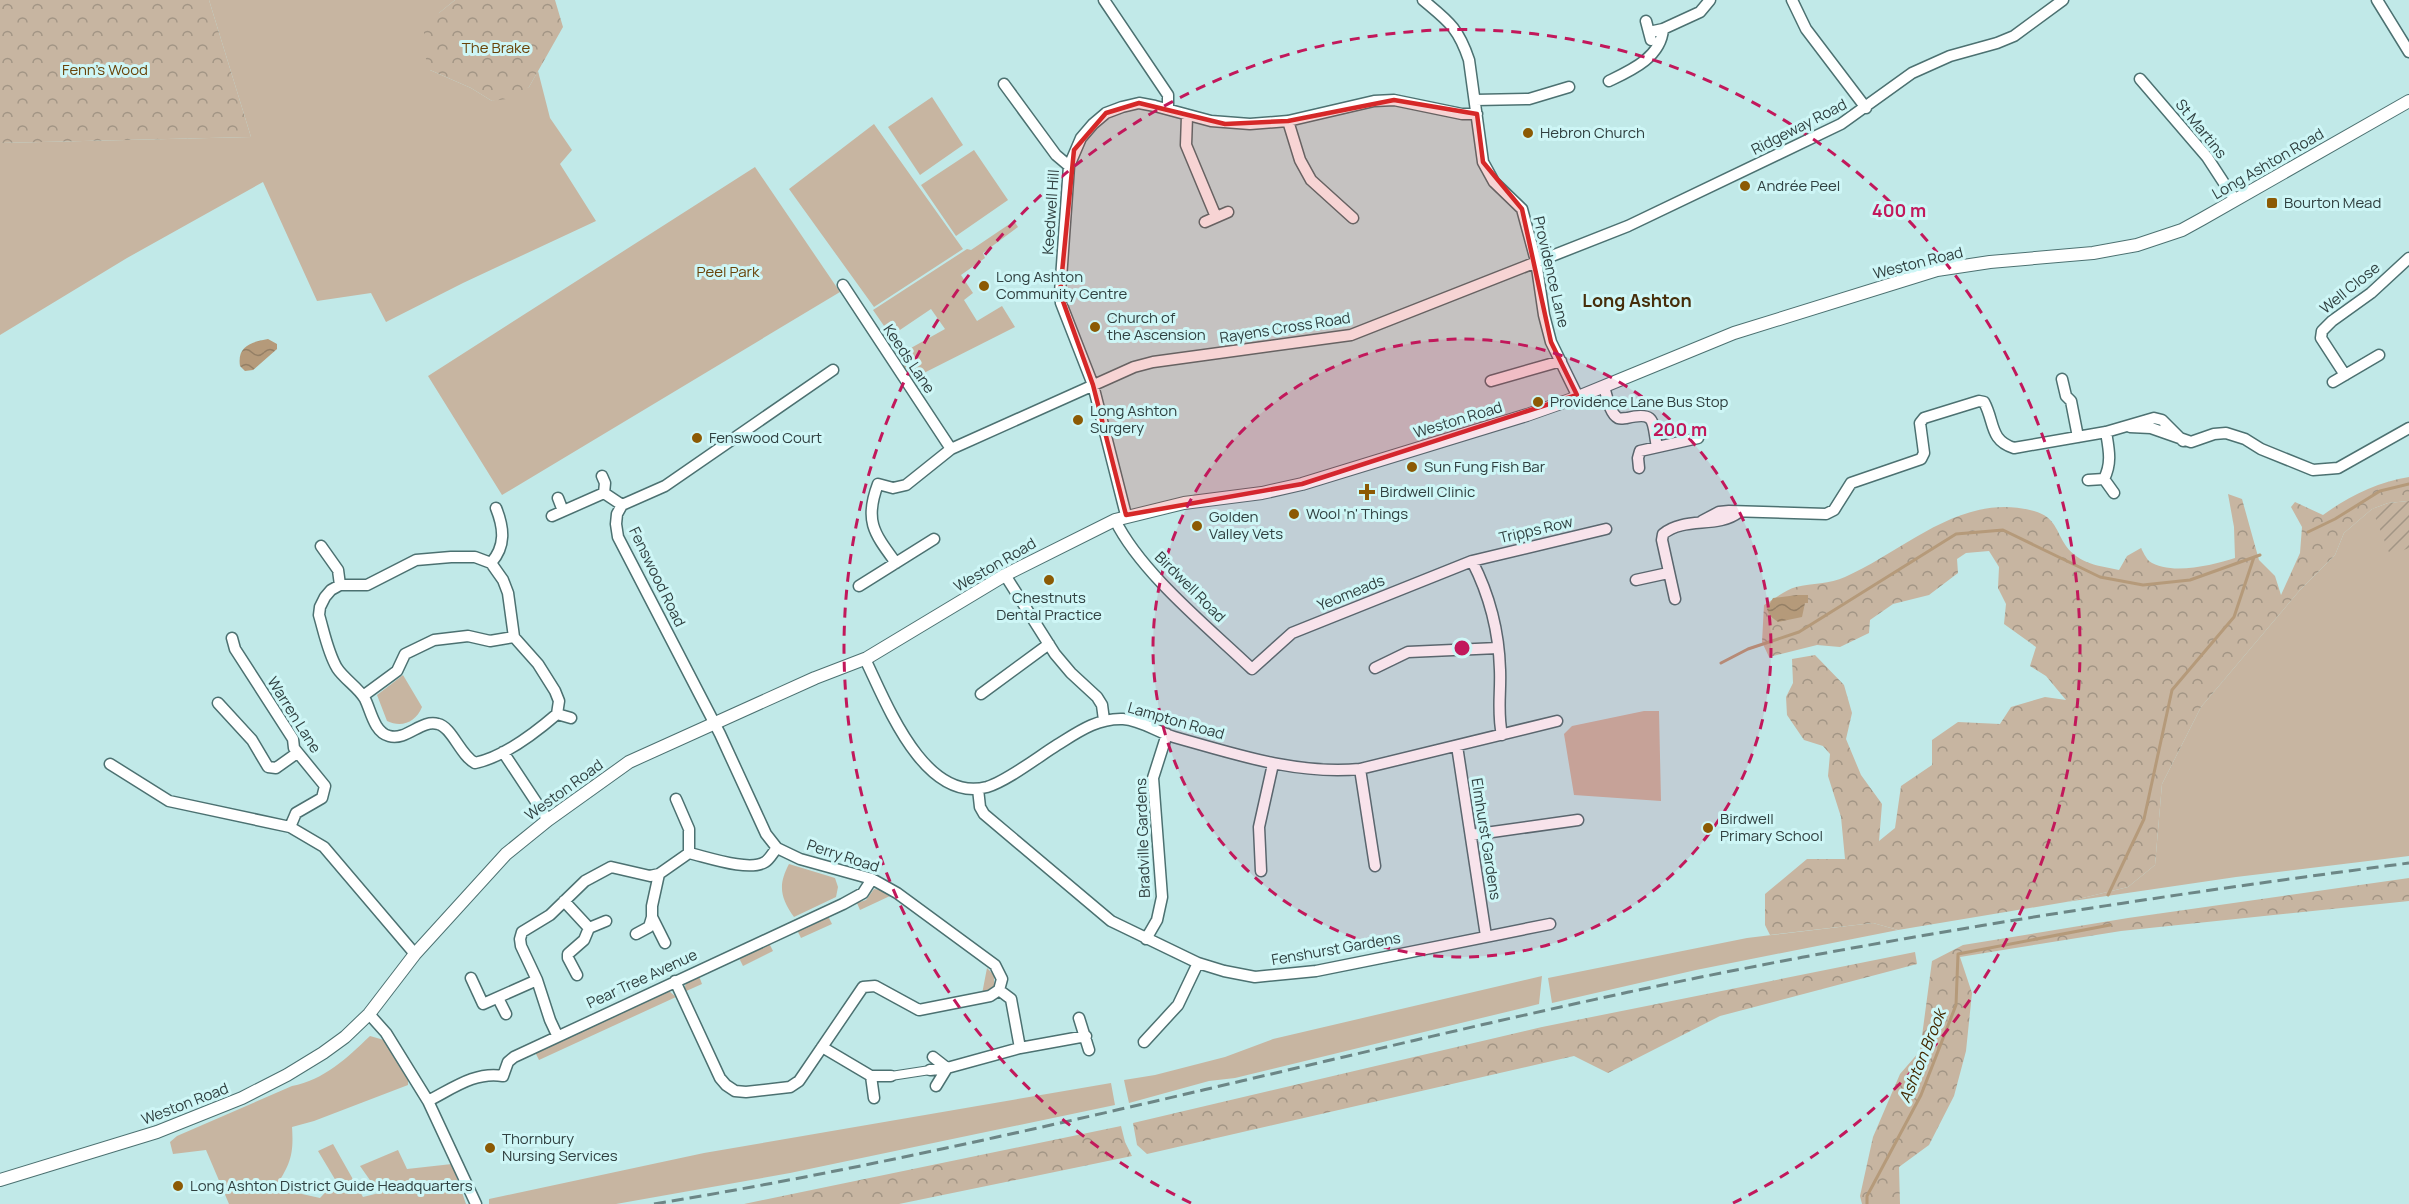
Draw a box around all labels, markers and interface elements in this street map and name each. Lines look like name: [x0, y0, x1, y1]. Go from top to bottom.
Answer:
park label: The Brake: [462, 37, 530, 58]
park label: Fenn's Wood: [62, 59, 148, 80]
street label: Ridgeway Road: [1747, 93, 1850, 160]
street label: St Martins: [2171, 95, 2232, 163]
place label: Hebron Church: [1540, 122, 1645, 143]
street label: Long Ashton Road: [2208, 123, 2327, 204]
marker: Hebron Church: [1521, 126, 1535, 140]
street label: Keedwell Hill: [1037, 169, 1064, 255]
place label: Andrée Peel: [1757, 175, 1840, 196]
marker: Andrée Peel: [1738, 179, 1752, 193]
place label: Bourton Mead: [2284, 192, 2381, 213]
marker: Bourton Mead: [2265, 196, 2279, 210]
text: 400 m: [1872, 198, 1926, 222]
street label: Providence Lane: [1528, 214, 1575, 330]
street label: Weston Road: [1871, 241, 1965, 284]
street label: Well Close: [2315, 257, 2384, 318]
park label: Peel Park: [697, 261, 760, 282]
place label: Long Ashton Community Centre: [996, 266, 1128, 304]
marker: Long Ashton Community Centre: [977, 279, 991, 293]
district label: Long Ashton: [1582, 288, 1692, 312]
place label: Church of the Ascension: [1107, 307, 1206, 345]
street label: Rayens Cross Road: [1218, 307, 1352, 348]
street label: Keeds Lane: [879, 320, 940, 398]
marker: Church of the Ascension: [1088, 320, 1102, 334]
place label: Providence Lane Bus Stop: [1550, 391, 1729, 412]
marker: Providence Lane Bus Stop: [1531, 395, 1545, 409]
street label: Weston Road: [1411, 396, 1505, 443]
place label: Long Ashton Surgery: [1090, 400, 1177, 438]
marker: Long Ashton Surgery: [1071, 413, 1085, 427]
text: 200 m: [1653, 417, 1707, 441]
place label: Fenswood Court: [709, 427, 822, 448]
marker: Fenswood Court: [690, 431, 704, 445]
place label: Sun Fung Fish Bar: [1424, 456, 1546, 477]
marker: Sun Fung Fish Bar: [1405, 460, 1419, 474]
place label: Birdwell Clinic: [1380, 481, 1475, 502]
marker: Birdwell Clinic: [1358, 483, 1376, 501]
place label: Wool 'n' Things: [1306, 503, 1408, 524]
place label: Golden Valley Vets: [1209, 506, 1283, 544]
marker: Wool 'n' Things: [1287, 507, 1301, 521]
street label: Tripps Row: [1497, 511, 1575, 548]
marker: Golden Valley Vets: [1190, 519, 1204, 533]
street label: Fenswood Road: [624, 523, 691, 630]
street label: Weston Road: [950, 533, 1040, 597]
street label: Birdwell Road: [1150, 547, 1230, 627]
street label: Yeomeads: [1314, 569, 1388, 616]
marker: Chestnuts Dental Practice: [1042, 573, 1056, 587]
place label: Chestnuts Dental Practice: [996, 587, 1102, 625]
centre of rings: [1452, 638, 1472, 658]
street label: Warren Lane: [263, 673, 326, 757]
street label: Lampton Road: [1125, 697, 1227, 744]
street label: Weston Road: [520, 754, 607, 825]
street label: Elmhurst Gardens: [1467, 777, 1507, 901]
street label: Bradville Gardens: [1130, 778, 1155, 898]
place label: Birdwell Primary School: [1720, 808, 1823, 846]
marker: Birdwell Primary School: [1701, 821, 1715, 835]
street label: Perry Road: [804, 834, 882, 877]
street label: Fenshurst Gardens: [1270, 927, 1402, 970]
street label: Pear Tree Avenue: [583, 944, 701, 1013]
water label: Ashton Brook: [1893, 1004, 1951, 1106]
street label: Weston Road: [138, 1077, 231, 1130]
place label: Thornbury Nursing Services: [502, 1128, 618, 1166]
marker: Thornbury Nursing Services: [483, 1141, 497, 1155]
place label: Long Ashton District Guide Headquarters: [190, 1175, 473, 1196]
marker: Long Ashton District Guide Headquarters: [171, 1179, 185, 1193]

